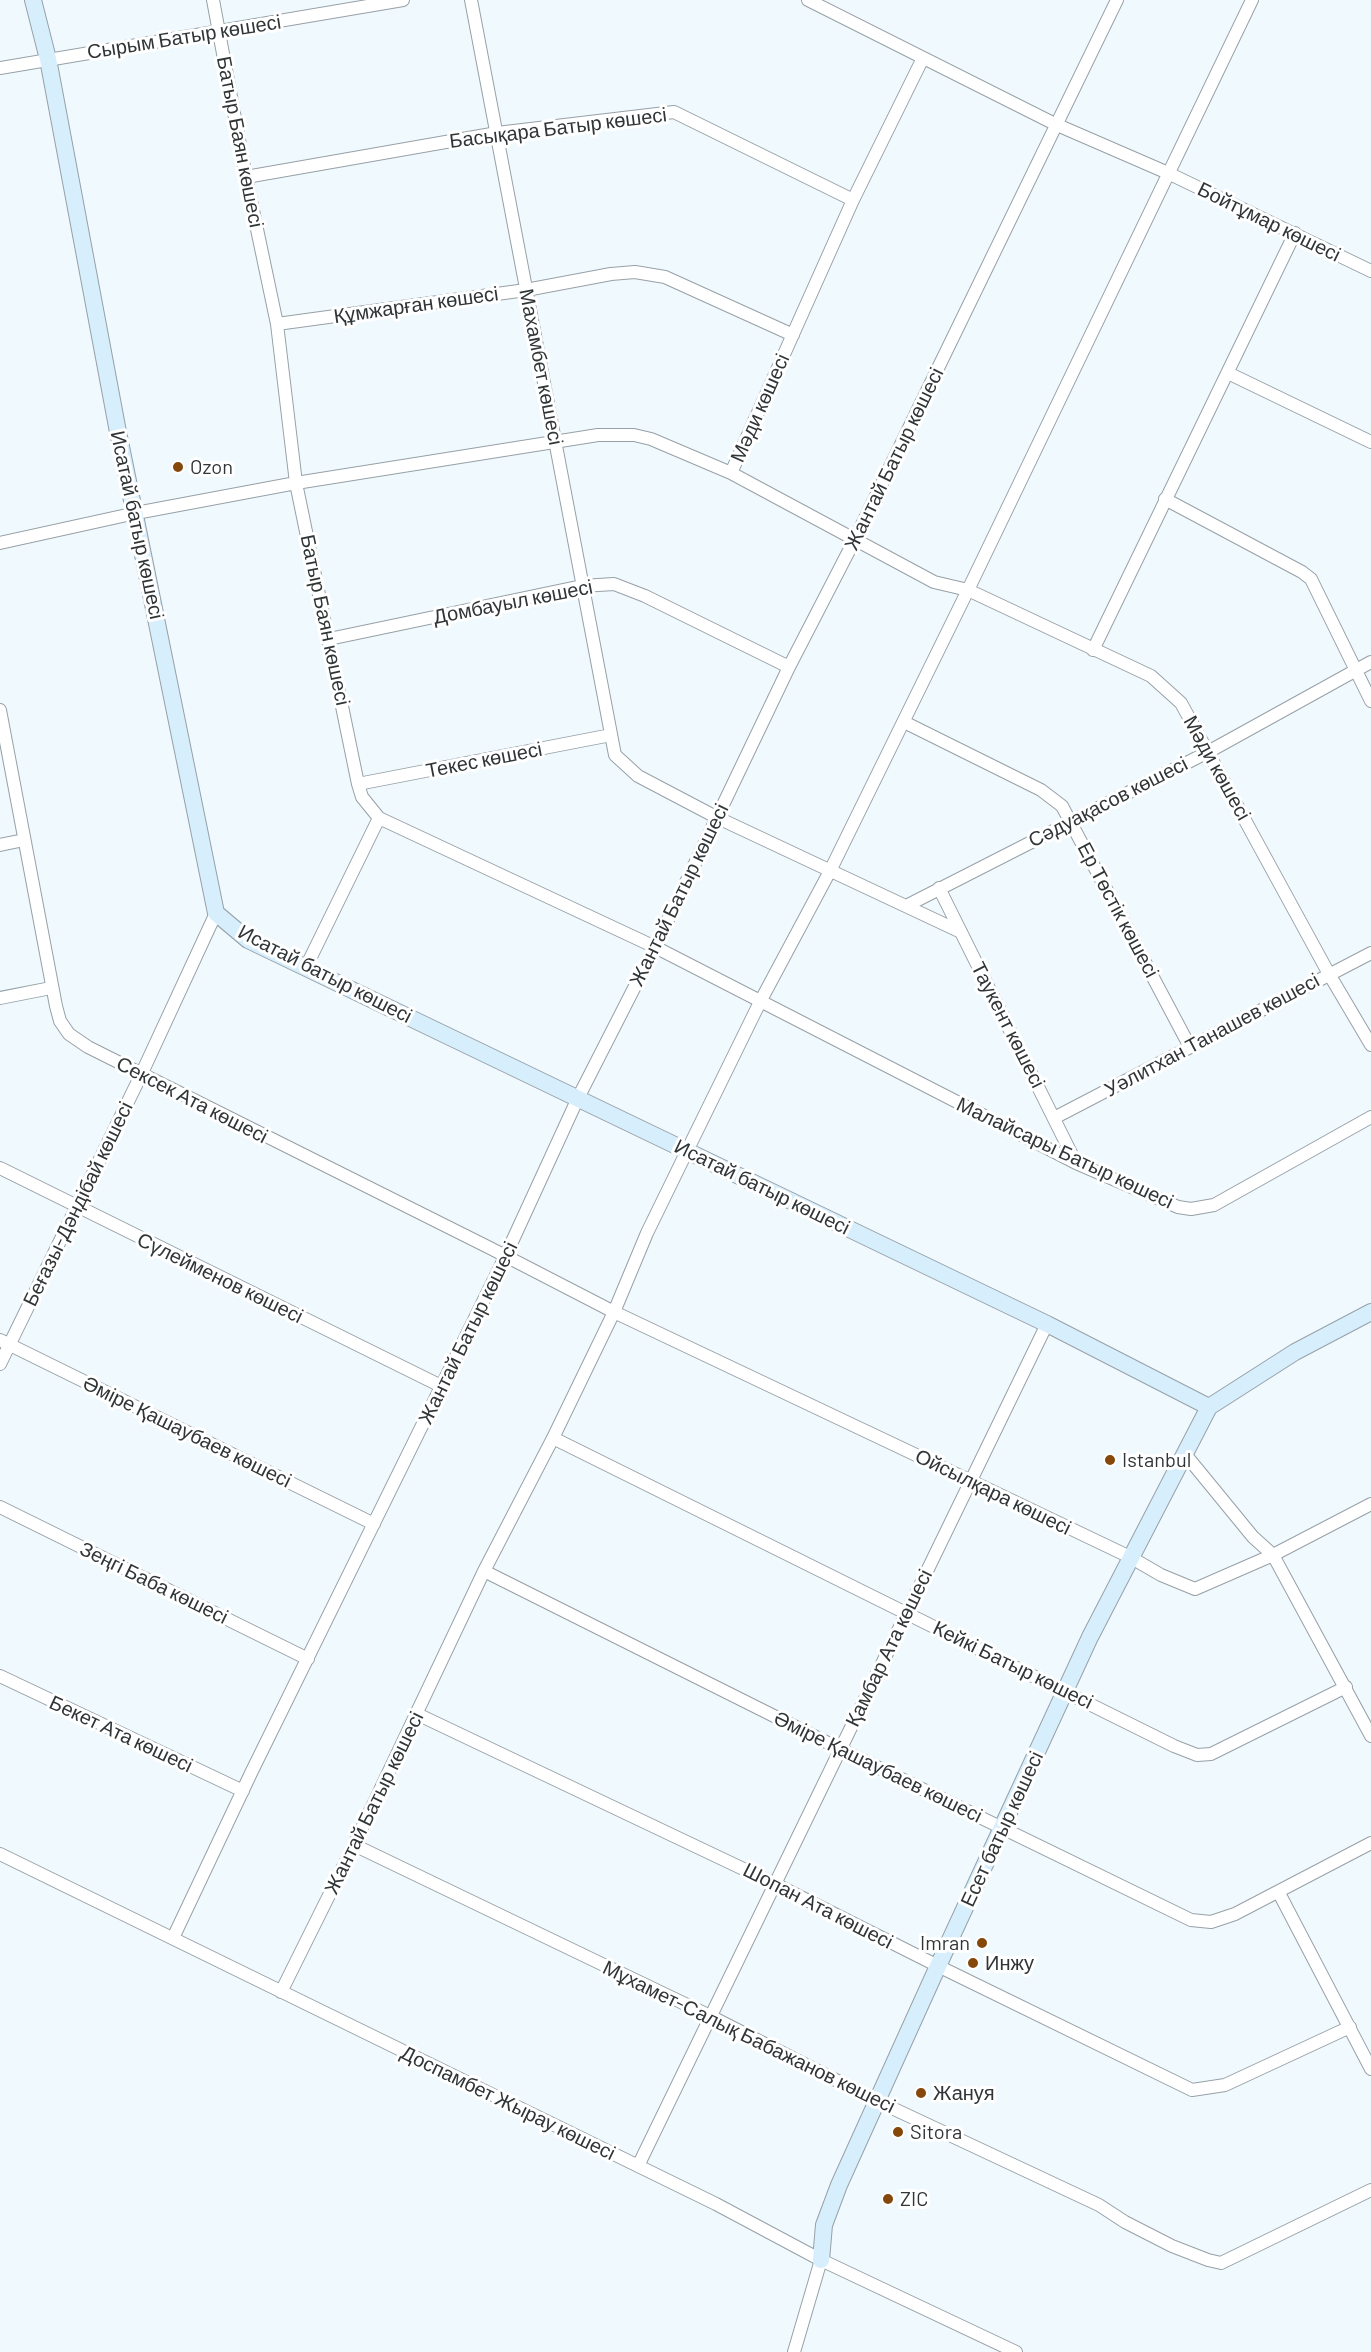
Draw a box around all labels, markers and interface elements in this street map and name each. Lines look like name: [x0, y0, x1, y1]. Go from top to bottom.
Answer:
street label: Сырым Батыр көшесі: [85, 10, 283, 64]
street label: Батыр Баян көшесі: [212, 54, 268, 230]
street label: Басықара Батыр көшесі: [448, 103, 668, 153]
street label: Бойтұмар көшесі: [1194, 177, 1344, 267]
street label: Құмжарған көшесі: [332, 282, 500, 328]
street label: Махамбет көшесі: [514, 287, 568, 447]
street label: Мәди көшесі: [725, 350, 795, 466]
street label: Жантай Батыр көшесі: [839, 364, 949, 554]
street label: Исатай батыр көшесі: [105, 429, 169, 621]
place label: Ozon: [190, 455, 233, 479]
marker: Ozon: [171, 460, 185, 474]
street label: Батыр Баян көшесі: [295, 532, 355, 708]
street label: Домбауыл көшесі: [431, 575, 595, 629]
street label: Мәди көшесі: [1178, 711, 1256, 825]
street label: Текес көшесі: [424, 737, 544, 783]
street label: Сәдуақасов көшесі: [1024, 751, 1192, 853]
street label: Жантай Батыр көшесі: [624, 800, 734, 990]
street label: Ер Төстік көшесі: [1072, 838, 1164, 982]
street label: Исатай батыр көшесі: [234, 920, 416, 1028]
street label: Таукент көшесі: [966, 958, 1050, 1092]
street label: Уәлитхан Танашев көшесі: [1101, 968, 1323, 1102]
street label: Сексек Ата көшесі: [112, 1051, 272, 1149]
street label: Малайсары Батыр көшесі: [953, 1092, 1177, 1214]
street label: Беғазы-Дәндібай көшесі: [18, 1098, 138, 1310]
street label: Исатай батыр көшесі: [670, 1134, 854, 1240]
street label: Сүлейменов көшесі: [133, 1227, 307, 1329]
street label: Жантай Батыр көшесі: [413, 1238, 523, 1428]
street label: Әміре Қашаубаев көшесі: [79, 1371, 295, 1493]
street label: Ойсылқара көшесі: [911, 1444, 1075, 1540]
place label: Istanbul: [1122, 1448, 1191, 1472]
marker: Istanbul: [1103, 1453, 1117, 1467]
street label: Зеңгі Баба көшесі: [76, 1537, 232, 1629]
street label: Қамбар Ата көшесі: [841, 1565, 937, 1731]
street label: Кейкі Батыр көшесі: [929, 1616, 1097, 1714]
street label: Бекет Ата көшесі: [46, 1690, 196, 1778]
street label: Әміре Қашаубаев көшесі: [770, 1706, 986, 1828]
street label: Жантай Батыр көшесі: [319, 1708, 429, 1898]
street label: Есет батыр көшесі: [956, 1748, 1048, 1910]
street label: Шопан Ата көшесі: [739, 1858, 897, 1954]
place label: Imran: [920, 1931, 970, 1955]
marker: Imran: [975, 1936, 989, 1950]
place label: Инжу: [985, 1951, 1034, 1975]
street label: Мұхамет-Салық Бабажанов көшесі: [599, 1956, 899, 2118]
marker: Инжу: [966, 1956, 980, 1970]
street label: Доспамбет Жырау көшесі: [397, 2041, 619, 2165]
place label: Жануя: [933, 2081, 994, 2105]
marker: Жануя: [914, 2086, 928, 2100]
place label: Sitora: [910, 2120, 962, 2144]
marker: Sitora: [891, 2125, 905, 2139]
place label: ZIC: [900, 2187, 928, 2211]
marker: ZIC: [881, 2192, 895, 2206]

